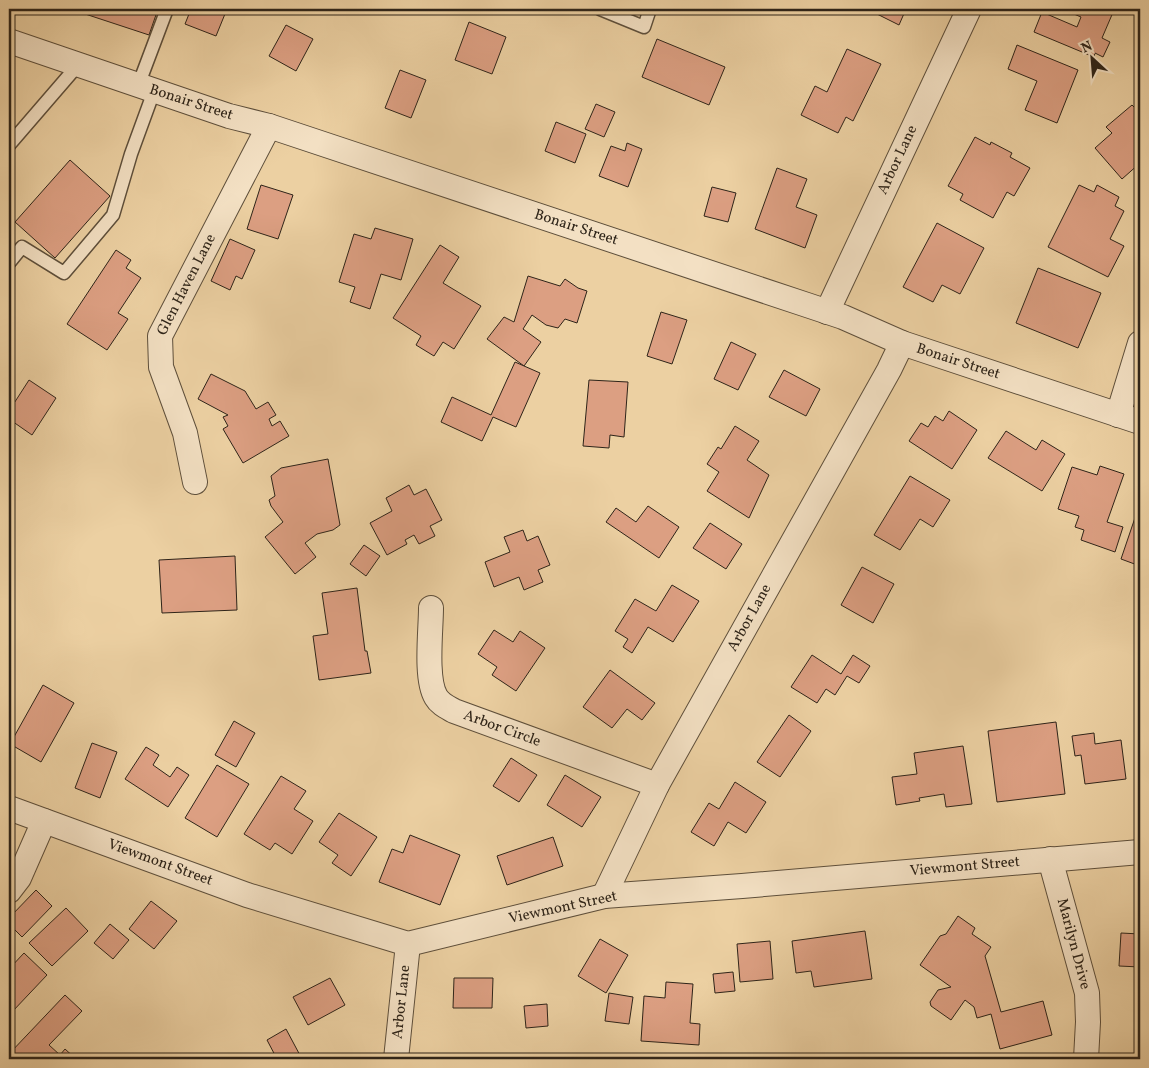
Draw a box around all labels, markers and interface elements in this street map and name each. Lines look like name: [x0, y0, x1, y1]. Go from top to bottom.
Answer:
north arrow: [1066, 32, 1116, 82]
text: N: [1078, 37, 1096, 58]
street label: Bonair Street: [146, 80, 236, 126]
street label: Arbor Lane: [873, 122, 923, 198]
street label: Bonair Street: [531, 205, 621, 251]
street label: Glen Haven Lane: [152, 231, 222, 339]
street label: Bonair Street: [913, 339, 1003, 385]
street label: Arbor Lane: [723, 580, 777, 656]
street label: Arbor Circle: [460, 705, 544, 753]
street label: Viewmont Street: [105, 834, 215, 892]
street label: Viewmont Street: [909, 852, 1021, 882]
street label: Viewmont Street: [507, 886, 619, 930]
street label: Marilyn Drive: [1051, 896, 1095, 992]
street label: Arbor Lane: [388, 964, 416, 1040]

